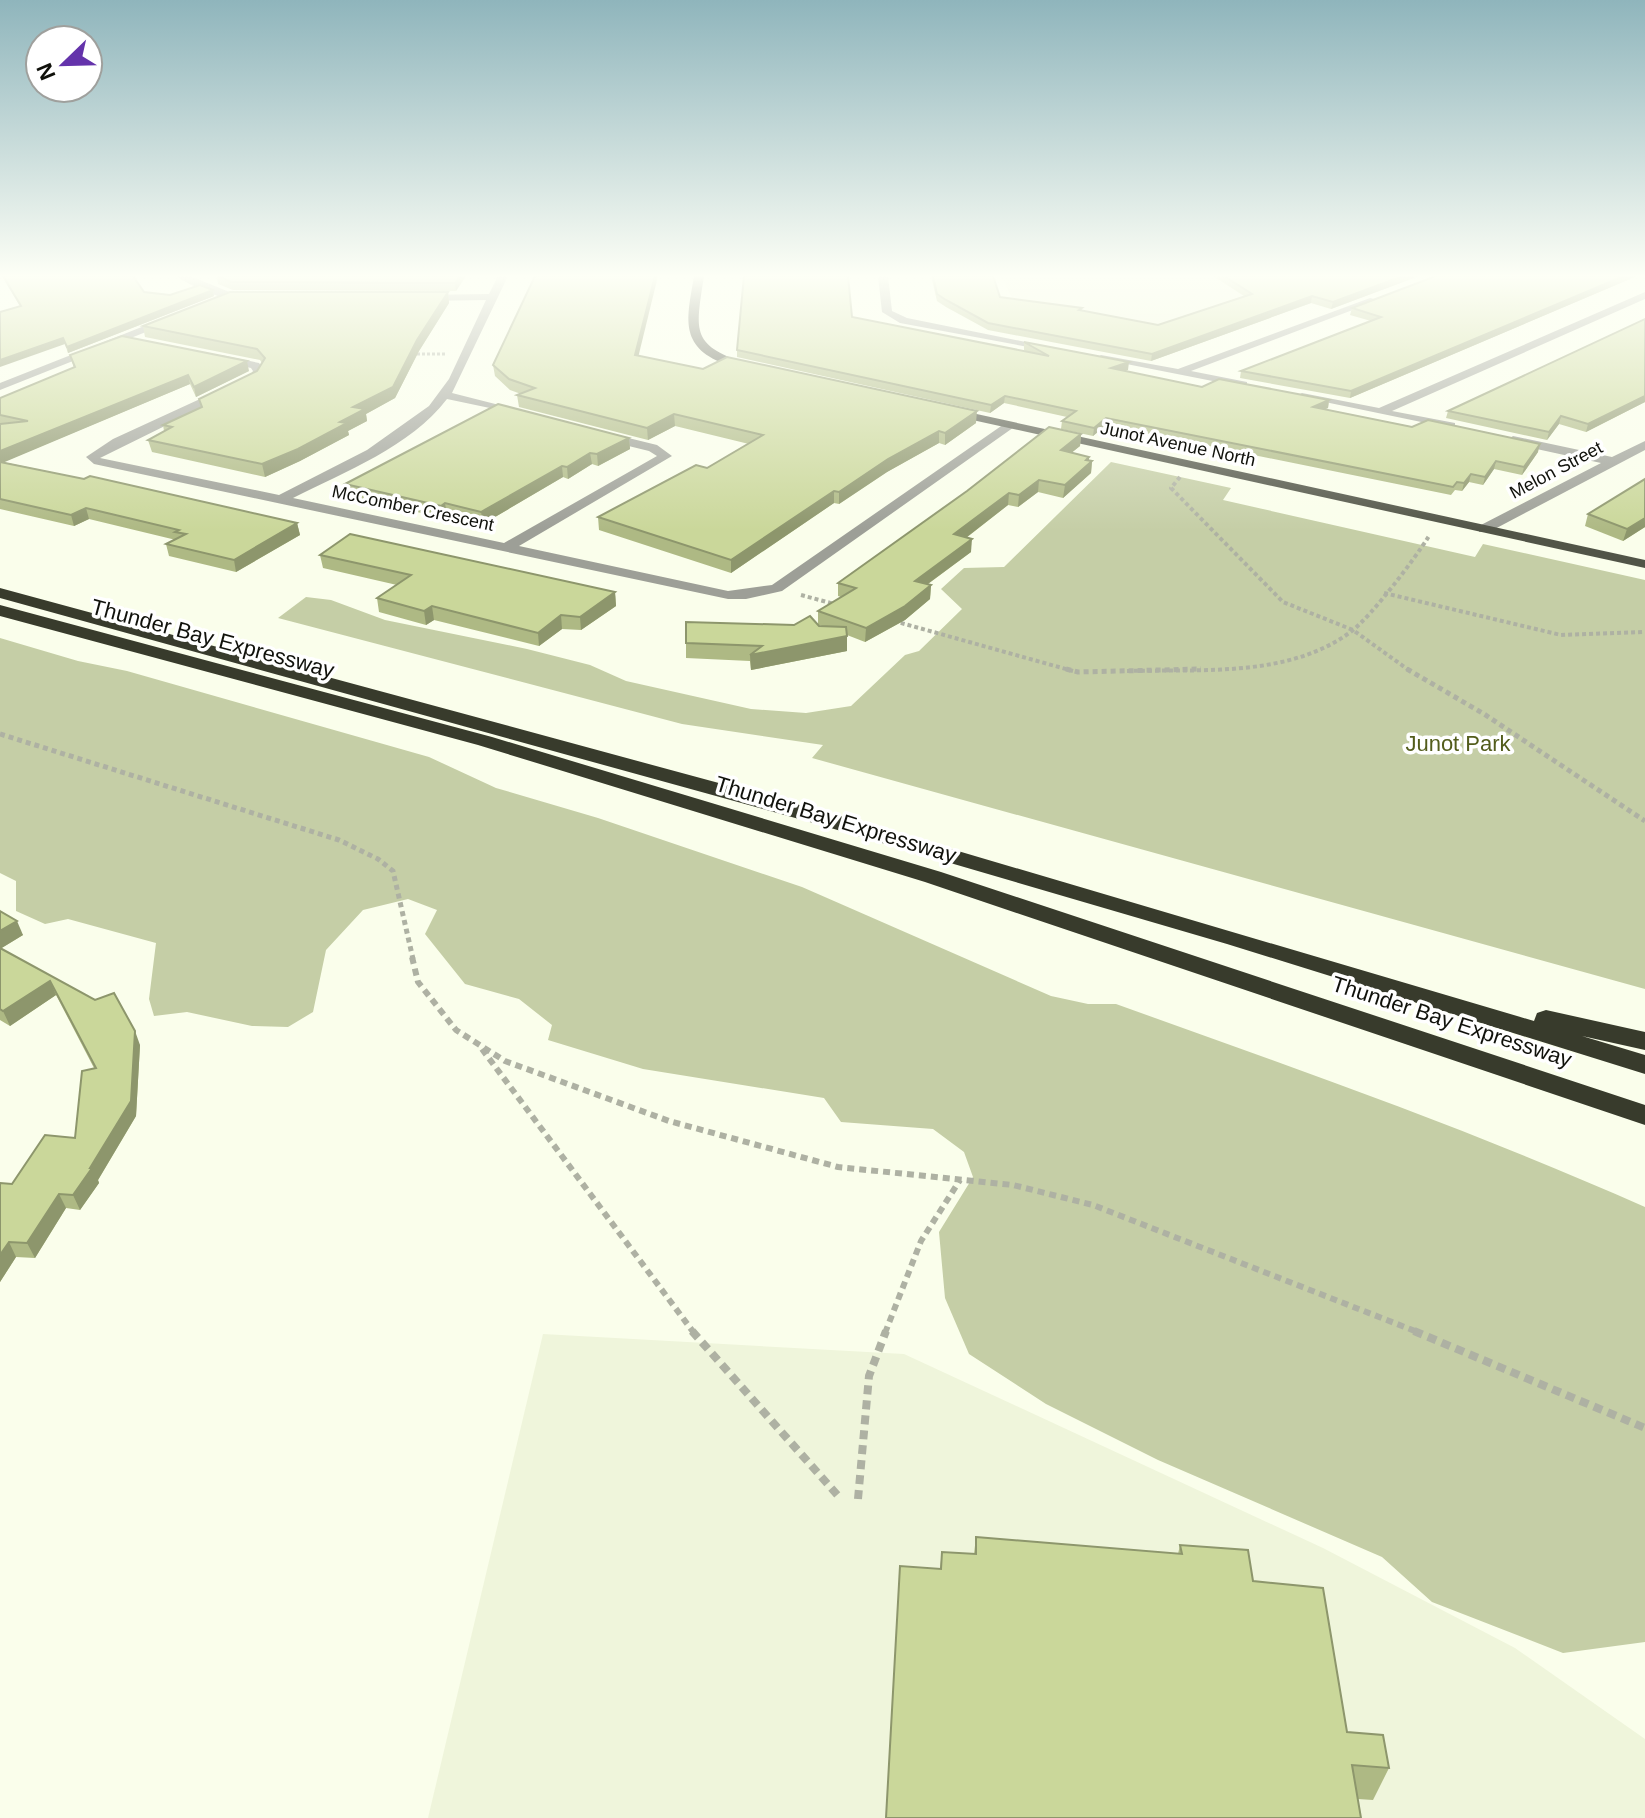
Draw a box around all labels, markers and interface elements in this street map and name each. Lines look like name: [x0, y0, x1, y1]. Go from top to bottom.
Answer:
north arrow: [24, 24, 104, 104]
text: N: [31, 59, 61, 84]
street label: Junot Avenue North: [1099, 418, 1257, 470]
street label: Melon Street: [1506, 437, 1606, 503]
street label: McComber Crescent: [330, 481, 496, 535]
street label: Thunder Bay Expressway: [89, 594, 337, 683]
park label: Junot Park: [1405, 731, 1512, 756]
street label: Thunder Bay Expressway: [712, 771, 959, 868]
street label: Thunder Bay Expressway: [1329, 971, 1575, 1072]

